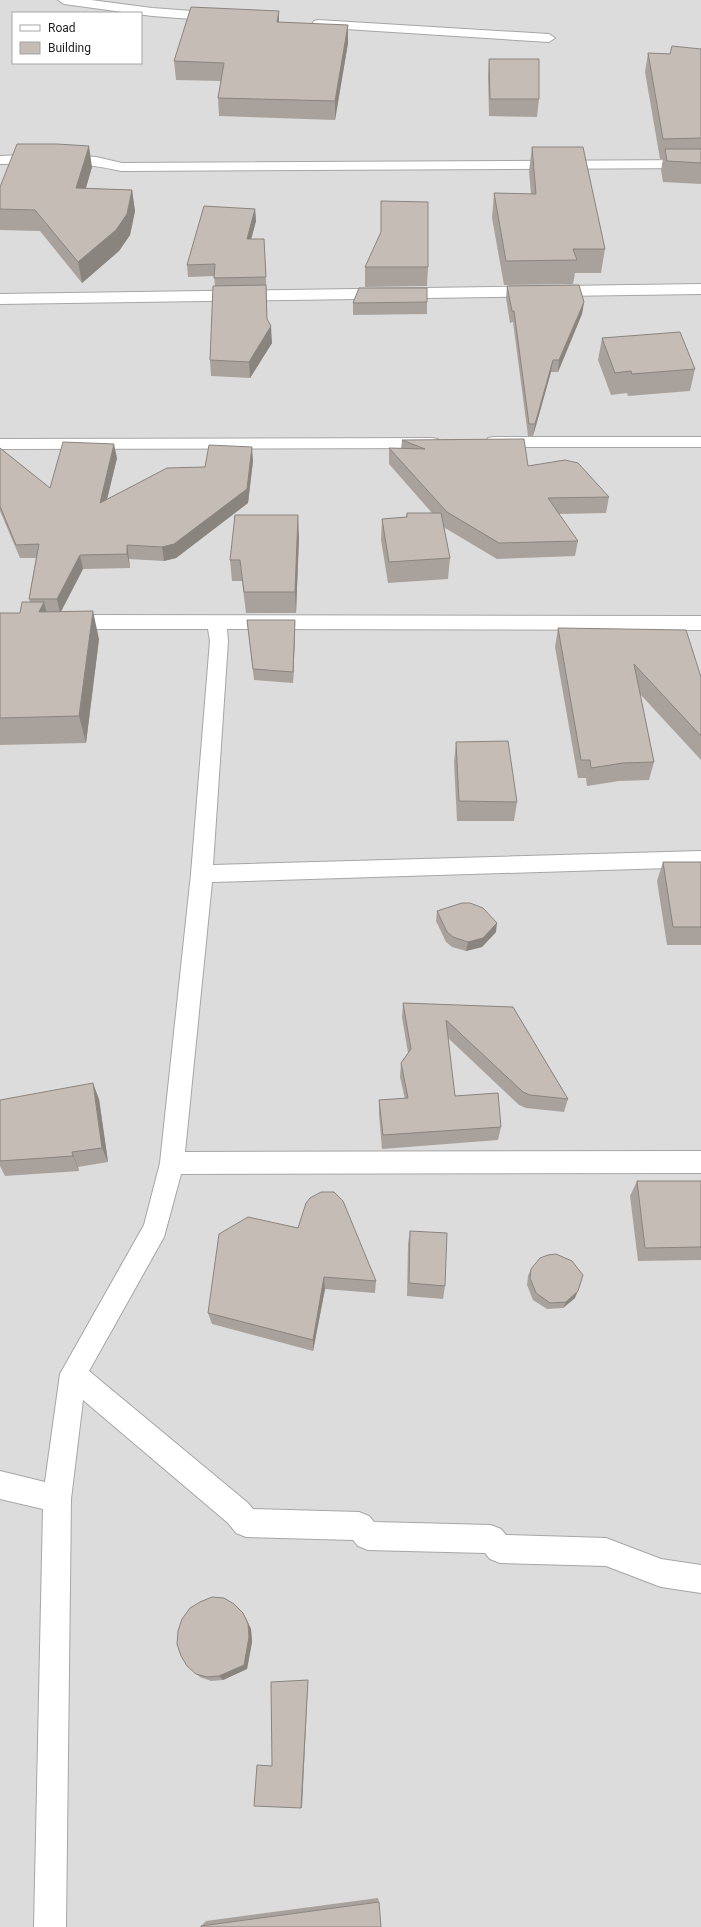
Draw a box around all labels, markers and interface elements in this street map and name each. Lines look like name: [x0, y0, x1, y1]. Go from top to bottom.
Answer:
legend: [12, 12, 142, 64]
text: Road: [48, 21, 76, 35]
text: Building: [48, 41, 91, 55]

